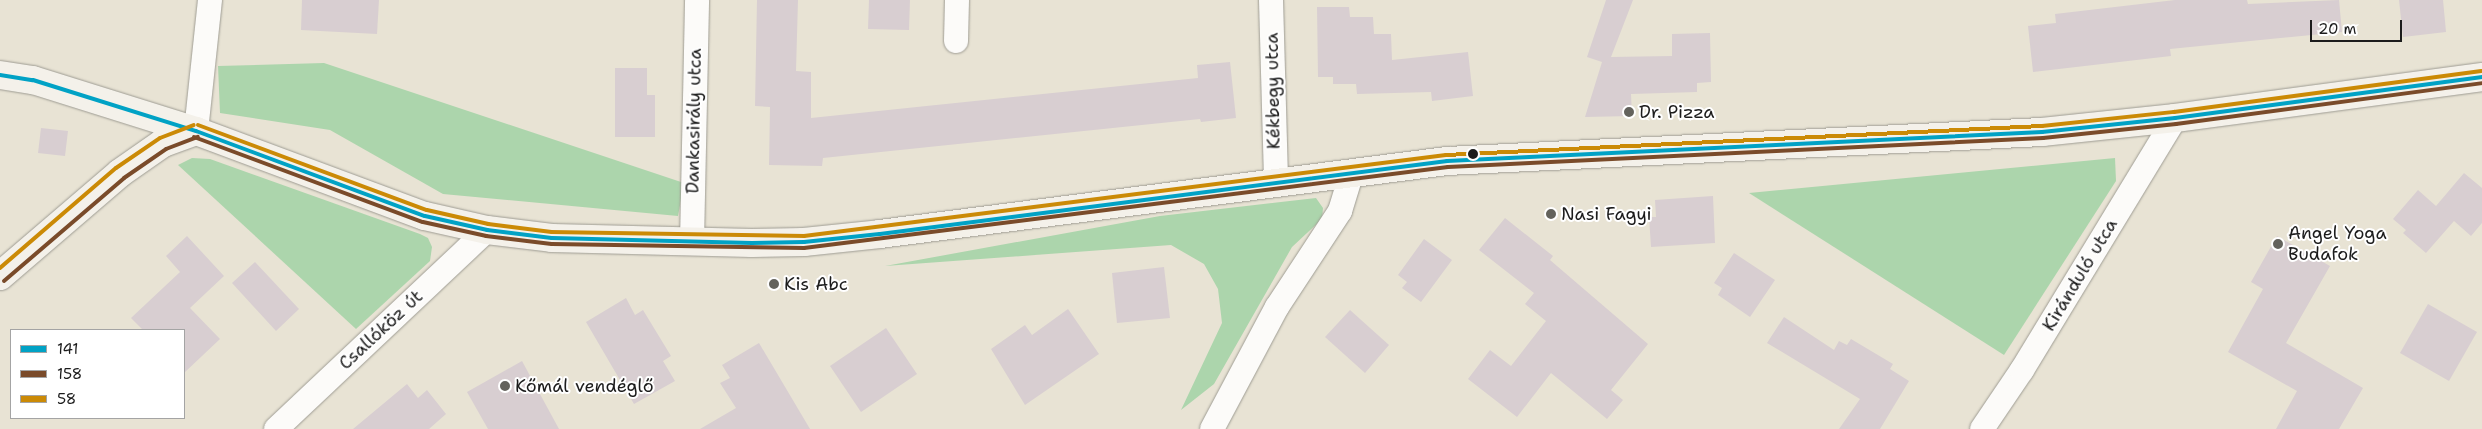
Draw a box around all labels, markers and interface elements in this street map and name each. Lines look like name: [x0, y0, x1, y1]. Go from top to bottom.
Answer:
scale bar: [2312, 10, 2404, 42]
text: 20 m: [2318, 19, 2357, 39]
street label: Kékbegy utca: [1261, 33, 1285, 149]
street label: Dankasirály utca: [682, 48, 706, 194]
place label: Dr. Pizza: [1639, 101, 1715, 123]
marker: Dr. Pizza: [1623, 106, 1635, 118]
unlabelled marker: [1468, 149, 1478, 159]
place label: Nasi Fagyi: [1561, 203, 1652, 225]
marker: Nasi Fagyi: [1545, 208, 1557, 220]
street label: Kiránduló utca: [2038, 215, 2122, 335]
place label: Angel Yoga Budafok: [2288, 223, 2387, 266]
marker: Angel Yoga Budafok: [2272, 238, 2284, 250]
place label: Kis Abc: [784, 273, 848, 295]
marker: Kis Abc: [768, 278, 780, 290]
street label: Csallóköz út: [335, 286, 427, 374]
legend: [10, 329, 185, 419]
text: 141: [57, 339, 79, 359]
text: 158: [57, 364, 82, 384]
place label: Kőmál vendéglő: [515, 375, 654, 397]
marker: Kőmál vendéglő: [499, 380, 511, 392]
text: 58: [57, 389, 76, 409]

